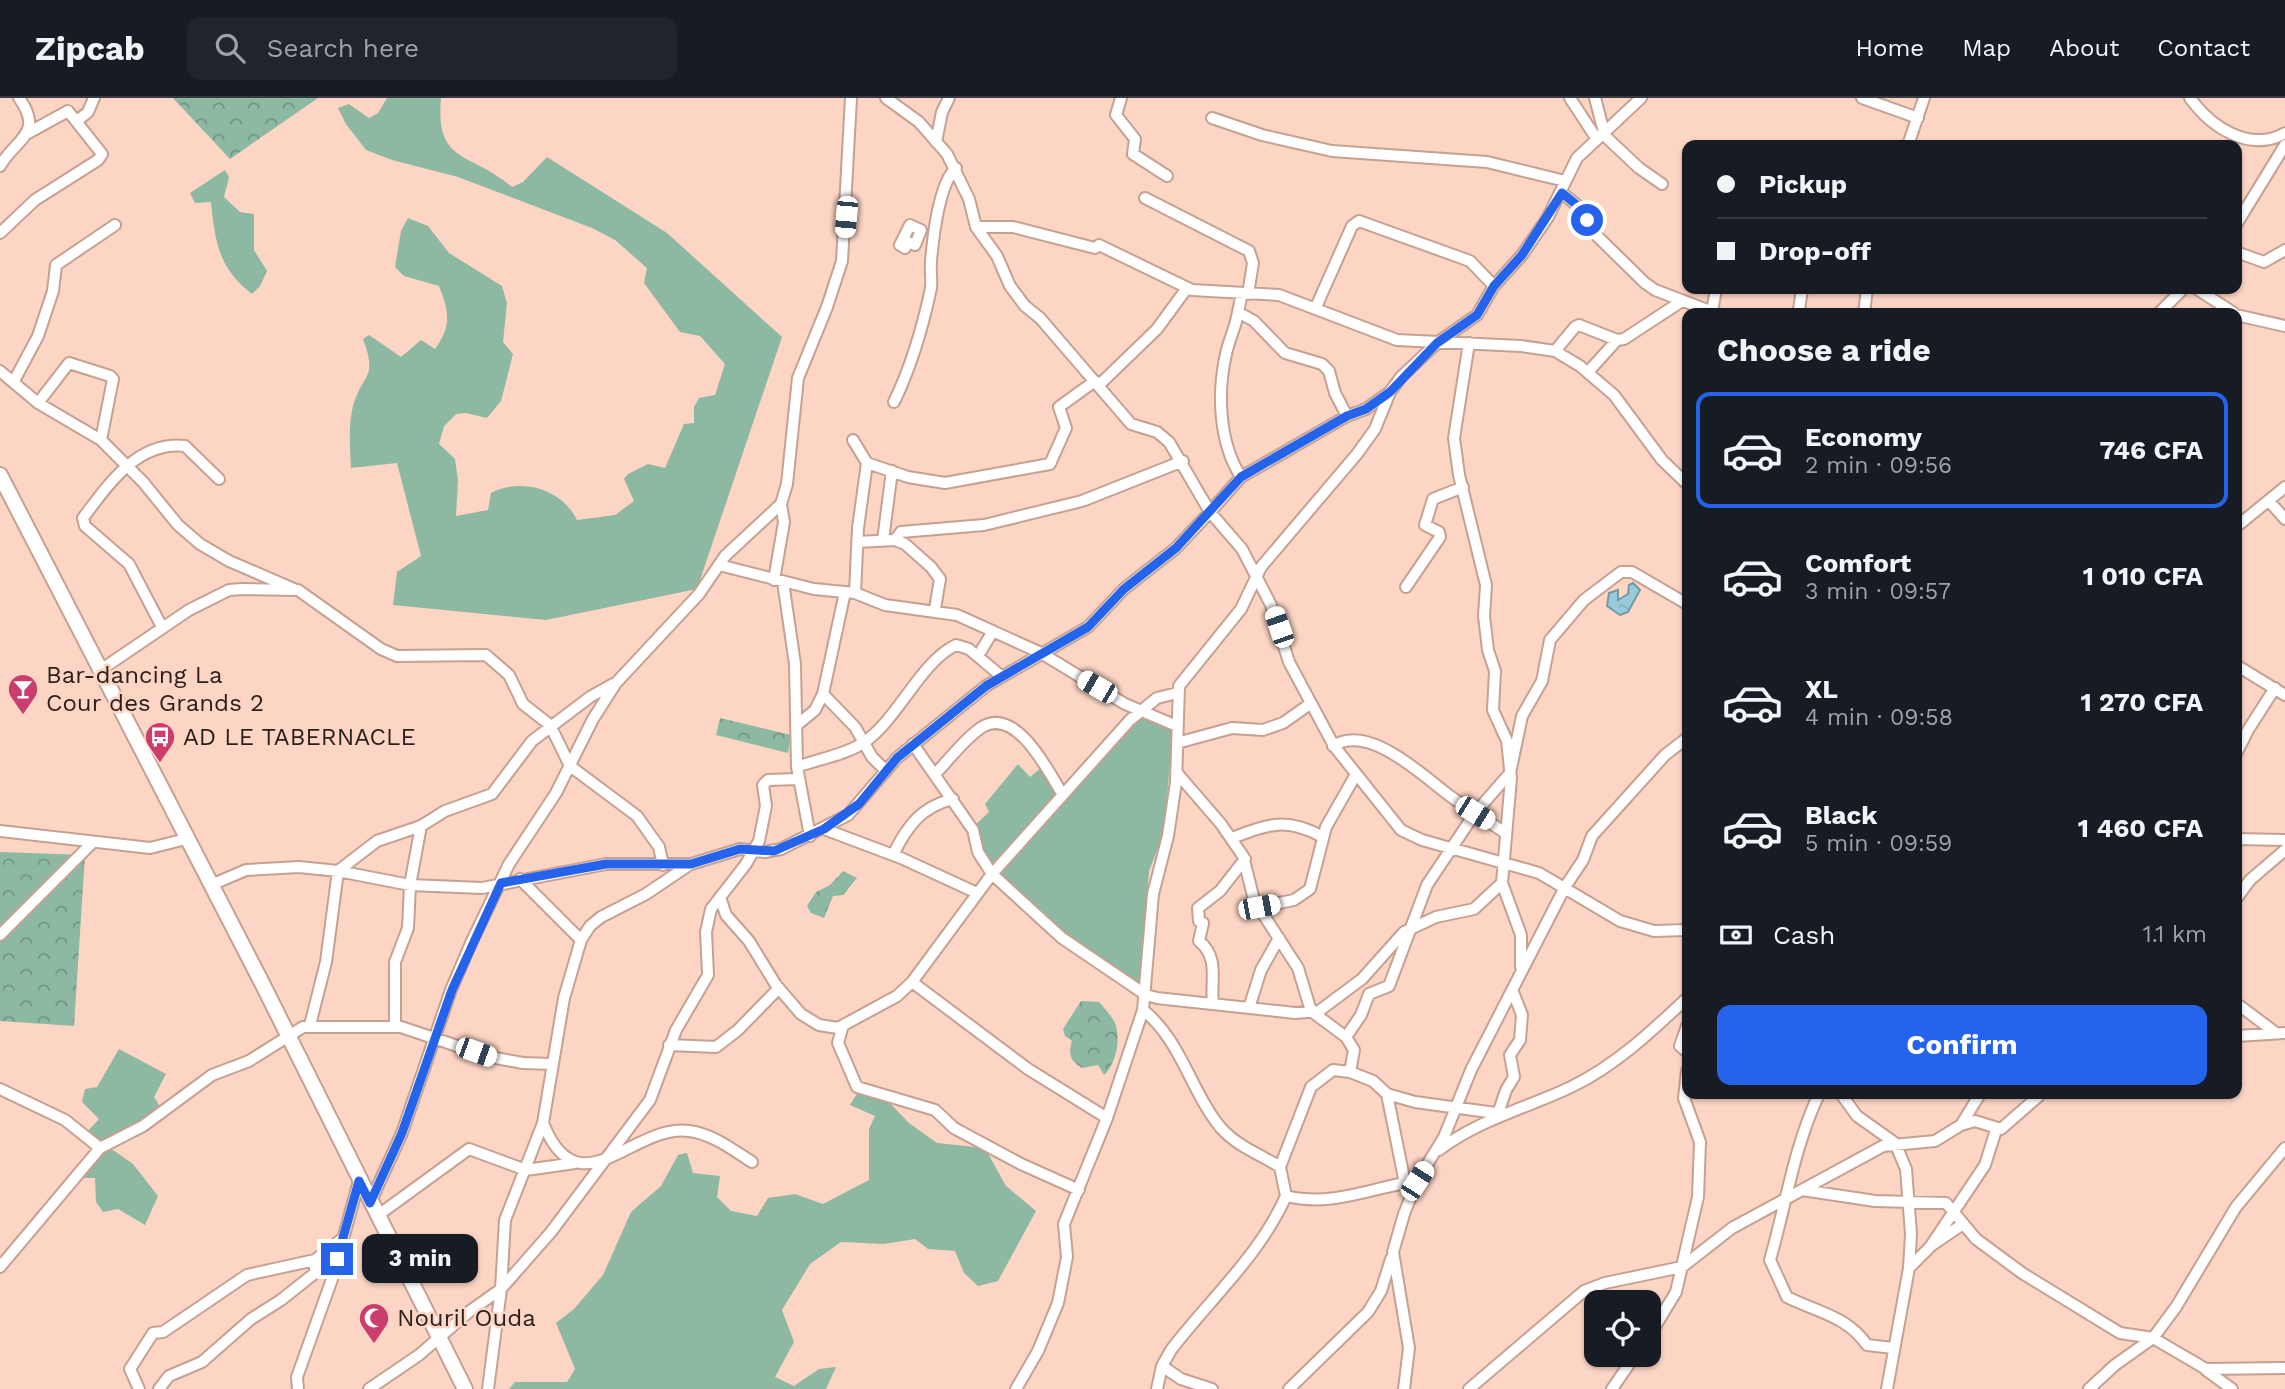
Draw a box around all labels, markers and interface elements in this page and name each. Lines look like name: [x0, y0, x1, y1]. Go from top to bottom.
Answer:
search box: [187, 17, 677, 80]
text: Zipcab: [35, 29, 145, 68]
icon: search: [211, 29, 249, 67]
text: Search here: [267, 33, 419, 63]
text: Home: [1856, 34, 1924, 62]
text: Map: [1962, 34, 2011, 62]
text: About: [2049, 34, 2119, 62]
text: Contact: [2157, 34, 2250, 62]
text: Pickup: [1759, 169, 1847, 199]
car: [834, 195, 859, 239]
route start: [1571, 204, 1603, 236]
text: Drop-off: [1759, 236, 1871, 266]
text: Choose a ride: [1717, 331, 1931, 369]
icon: car: [1721, 419, 1784, 482]
text: Economy: [1805, 422, 1922, 452]
text: 746 CFA: [2100, 435, 2203, 465]
text: 2 min · 09:56: [1805, 452, 1952, 479]
icon: car: [1721, 545, 1784, 608]
text: Comfort: [1805, 548, 1911, 578]
text: 1 010 CFA: [2083, 561, 2203, 591]
text: 3 min · 09:57: [1805, 578, 1951, 605]
car: [1263, 604, 1296, 650]
place label: Bar-dancing La Cour des Grands 2: [46, 661, 264, 717]
car: [1074, 667, 1121, 707]
icon: car: [1721, 671, 1784, 734]
bar icon: Bar-dancing La Cour des Grands 2: [6, 672, 40, 716]
text: XL: [1805, 674, 1838, 704]
text: 1 270 CFA: [2080, 687, 2203, 717]
text: 4 min · 09:58: [1805, 704, 1953, 731]
bus stop icon: AD LE TABERNACLE: [143, 720, 177, 764]
place label: AD LE TABERNACLE: [183, 723, 416, 751]
car: [1452, 793, 1499, 833]
icon: car: [1721, 797, 1784, 860]
text: Black: [1805, 800, 1877, 830]
text: 1 460 CFA: [2078, 813, 2203, 843]
text: 5 min · 09:59: [1805, 830, 1952, 857]
car: [1237, 893, 1282, 921]
icon: cash: [1717, 916, 1755, 954]
text: Cash: [1773, 920, 1835, 950]
text: 1.1 km: [2143, 921, 2207, 948]
button: Confirm: [1717, 1005, 2207, 1085]
car: [453, 1035, 500, 1069]
car: [1397, 1158, 1438, 1204]
callout: 3 min: [362, 1234, 477, 1284]
route end: [321, 1243, 353, 1275]
text: 3 min: [389, 1245, 451, 1272]
map controls: [1584, 1290, 1661, 1367]
button: locate: [1584, 1290, 1661, 1367]
mosque icon: Nouril Ouda: [357, 1301, 391, 1345]
place label: Nouril Ouda: [397, 1304, 536, 1332]

